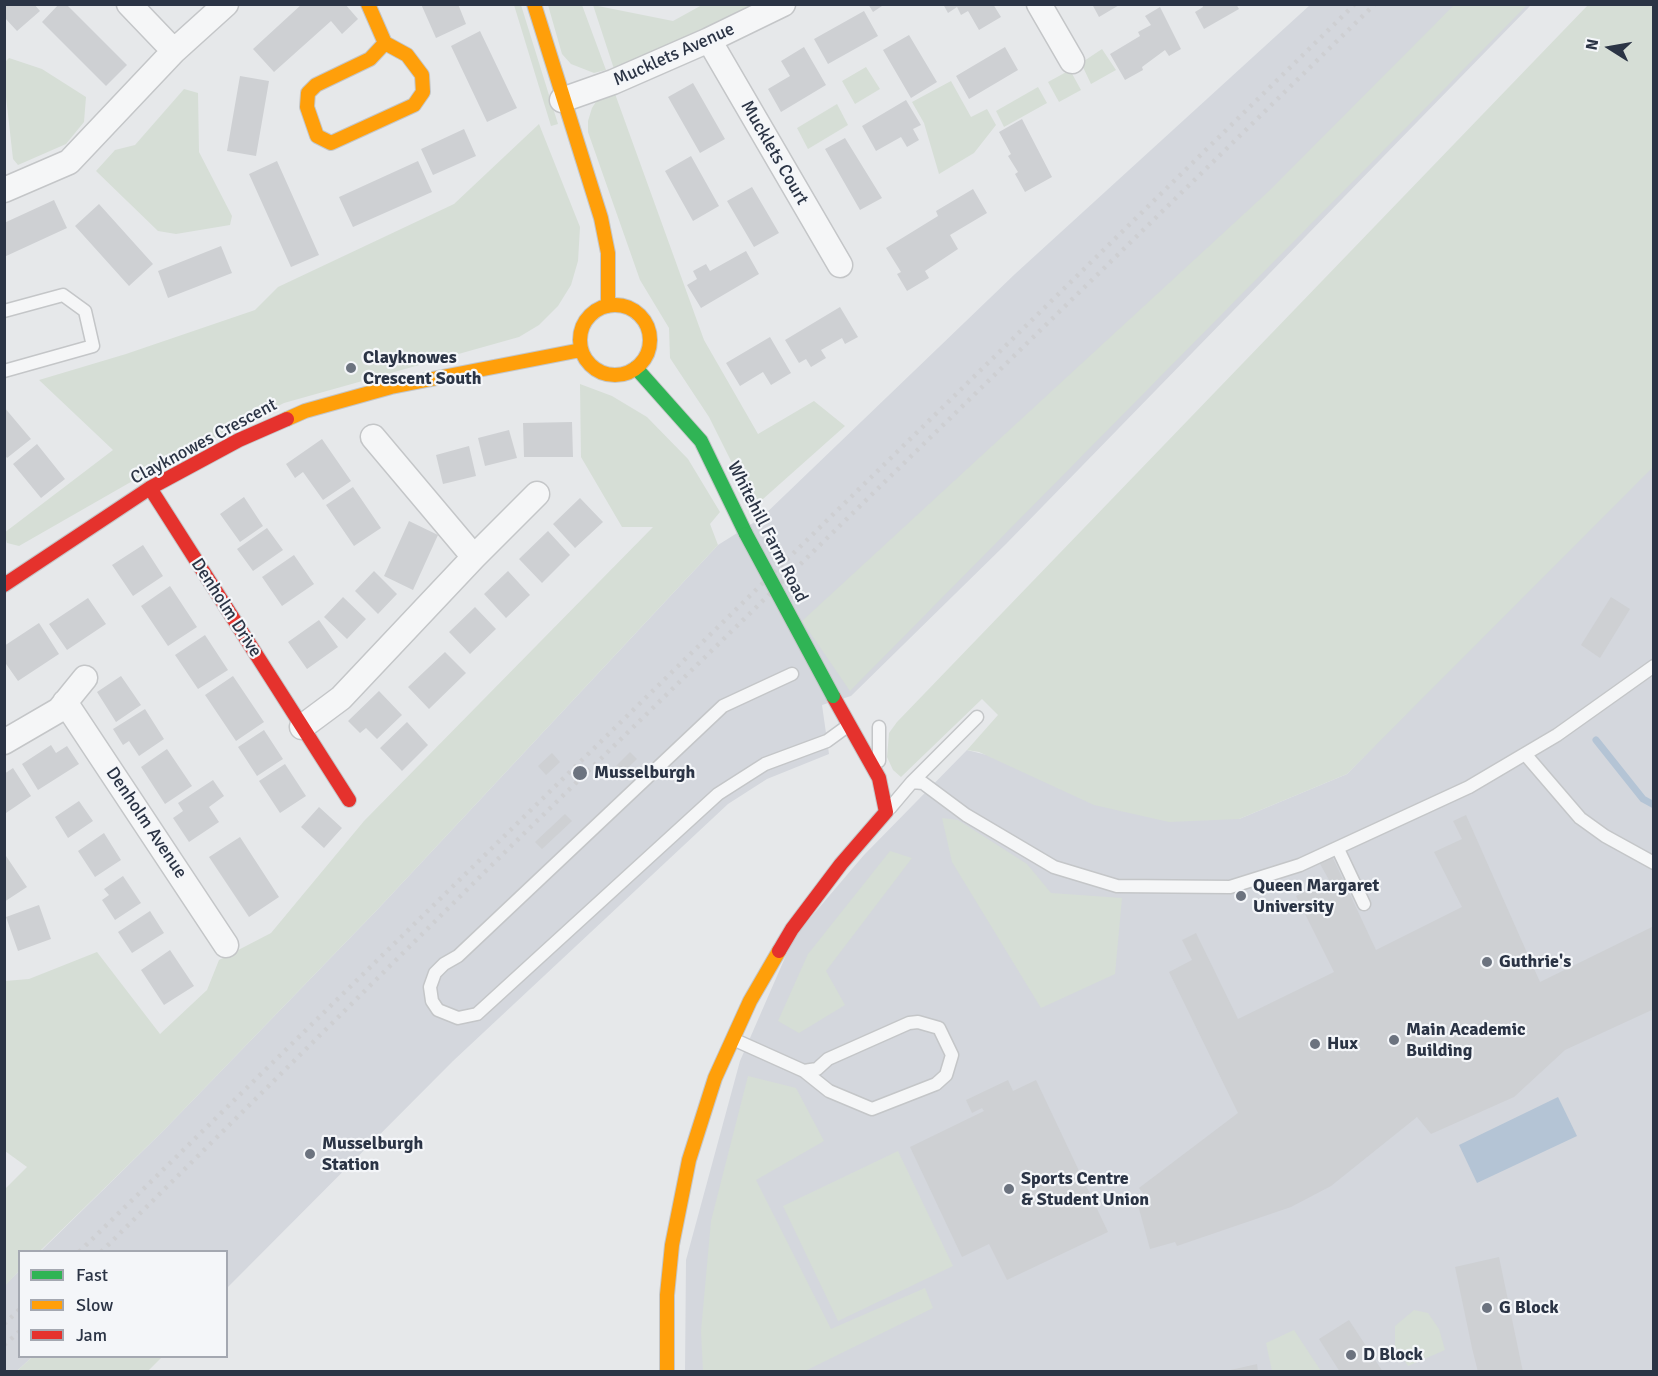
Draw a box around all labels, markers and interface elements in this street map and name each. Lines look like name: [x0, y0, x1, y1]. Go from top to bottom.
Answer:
north arrow: [1580, 18, 1640, 78]
street label: Mucklets Avenue: [610, 19, 738, 91]
text: N: [1581, 37, 1603, 52]
street label: Mucklets Court: [735, 97, 813, 209]
place label: Clayknowes Crescent South: [363, 347, 482, 389]
marker: Clayknowes Crescent South: [344, 361, 358, 375]
street label: Clayknowes Crescent: [127, 394, 281, 490]
street label: Whitehill Farm Road: [722, 458, 812, 606]
street label: Denholm Drive: [186, 555, 266, 661]
place label: Musselburgh: [594, 762, 695, 784]
street label: Denholm Avenue: [101, 763, 191, 883]
marker: Musselburgh: [571, 764, 589, 782]
place label: Queen Margaret University: [1253, 875, 1379, 918]
marker: Queen Margaret University: [1234, 889, 1248, 903]
place label: Guthrie's: [1499, 951, 1571, 973]
marker: Guthrie's: [1480, 955, 1494, 969]
place label: Main Academic Building: [1406, 1019, 1526, 1062]
place label: Hux: [1327, 1033, 1358, 1055]
marker: Main Academic Building: [1387, 1033, 1401, 1047]
marker: Hux: [1308, 1037, 1322, 1051]
place label: Musselburgh Station: [322, 1133, 423, 1176]
marker: Musselburgh Station: [303, 1147, 317, 1161]
place label: Sports Centre & Student Union: [1021, 1168, 1149, 1210]
marker: Sports Centre & Student Union: [1002, 1182, 1016, 1196]
legend: [18, 1250, 228, 1358]
text: Fast: [76, 1264, 108, 1286]
text: Slow: [76, 1294, 113, 1316]
place label: G Block: [1499, 1297, 1559, 1319]
marker: G Block: [1480, 1301, 1494, 1315]
text: Jam: [76, 1324, 107, 1346]
place label: D Block: [1363, 1344, 1423, 1366]
marker: D Block: [1344, 1348, 1358, 1362]

